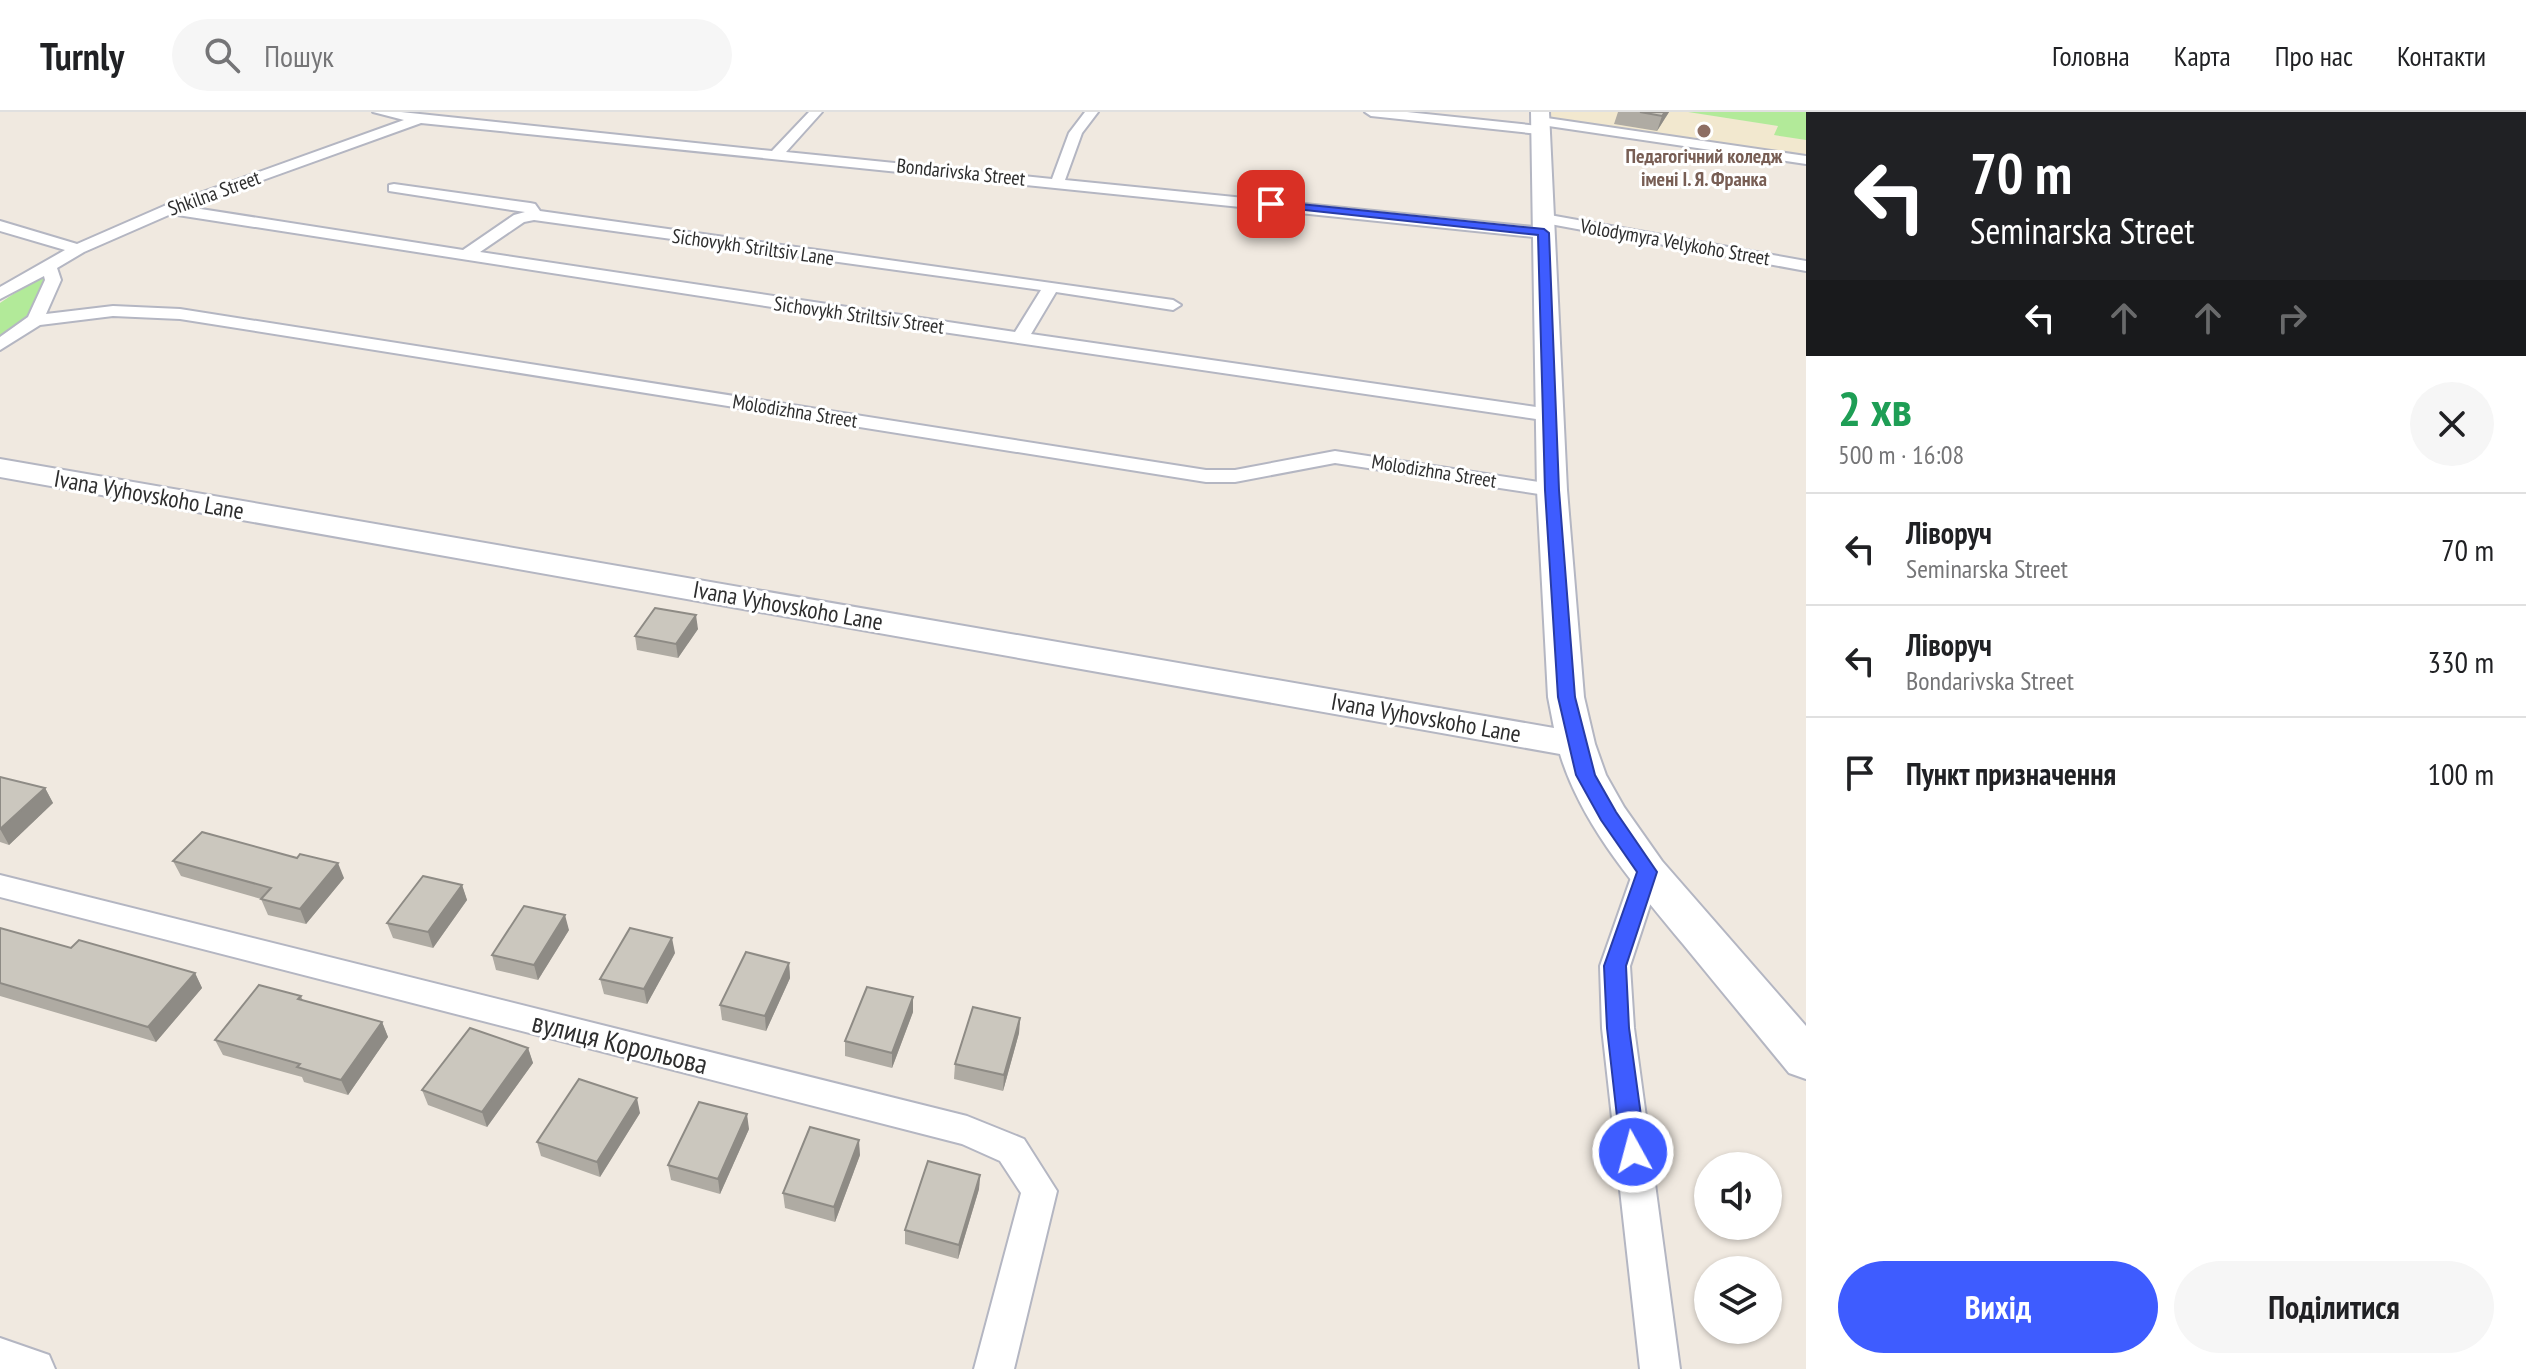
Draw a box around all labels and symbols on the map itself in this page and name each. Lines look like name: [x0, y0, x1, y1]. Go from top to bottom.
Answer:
marker: Педагогічний коледж імені І. Я. Франка: [1695, 122, 1713, 140]
place label: Педагогічний коледж імені І. Я. Франка: [1626, 143, 1783, 192]
street label: Bondarivska Street: [895, 152, 1027, 192]
street label: Shkilna Street: [164, 164, 264, 222]
pin: [1237, 170, 1305, 238]
street label: Volodymyra Velykoho Street: [1577, 212, 1772, 272]
street label: Sichovykh Striltsiv Lane: [670, 223, 836, 271]
street label: Sichovykh Striltsiv Street: [772, 290, 946, 340]
street label: Molodizhna Street: [731, 388, 860, 434]
street label: Molodizhna Street: [1370, 448, 1499, 494]
street label: Ivana Vyhovskoho Lane: [52, 463, 246, 526]
street label: Ivana Vyhovskoho Lane: [691, 574, 885, 637]
street label: Ivana Vyhovskoho Lane: [1329, 686, 1523, 749]
street label: вулиця Корольова: [529, 1003, 712, 1082]
position arrow: [1591, 1110, 1675, 1194]

